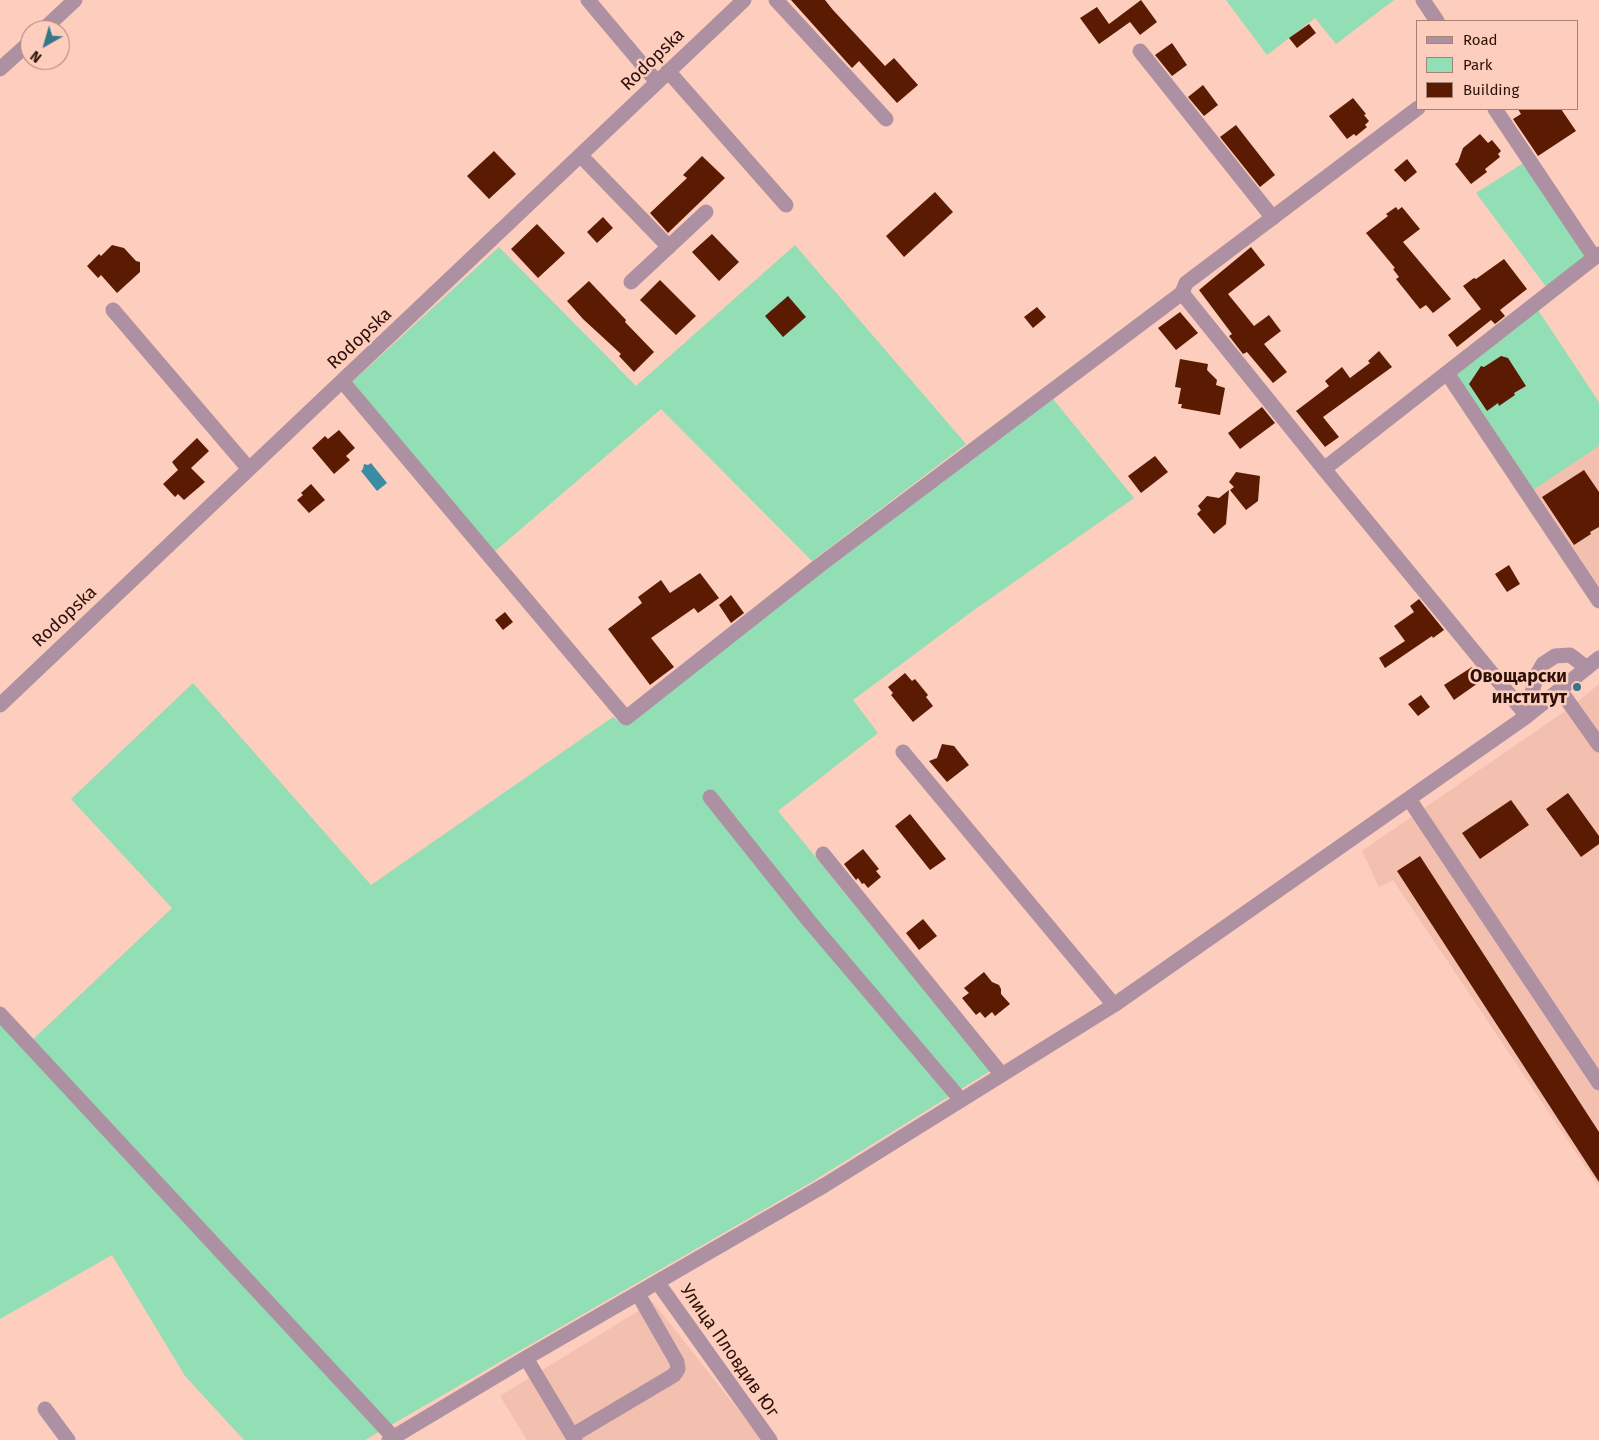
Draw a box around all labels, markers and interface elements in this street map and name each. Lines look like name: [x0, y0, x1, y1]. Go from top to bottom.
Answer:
north arrow: [20, 20, 70, 70]
legend: [1416, 20, 1579, 110]
street label: Rodopska: [617, 24, 689, 96]
text: Road: [1463, 31, 1498, 49]
text: N: [27, 47, 45, 66]
text: Park: [1463, 56, 1493, 74]
text: Building: [1463, 81, 1519, 99]
street label: Rodopska: [323, 304, 397, 374]
street label: Rodopska: [28, 582, 102, 652]
place label: Овощарски институт: [1470, 666, 1567, 709]
marker: Овощарски институт: [1571, 681, 1583, 693]
street label: Улица Пловдив Юг: [675, 1280, 783, 1422]

